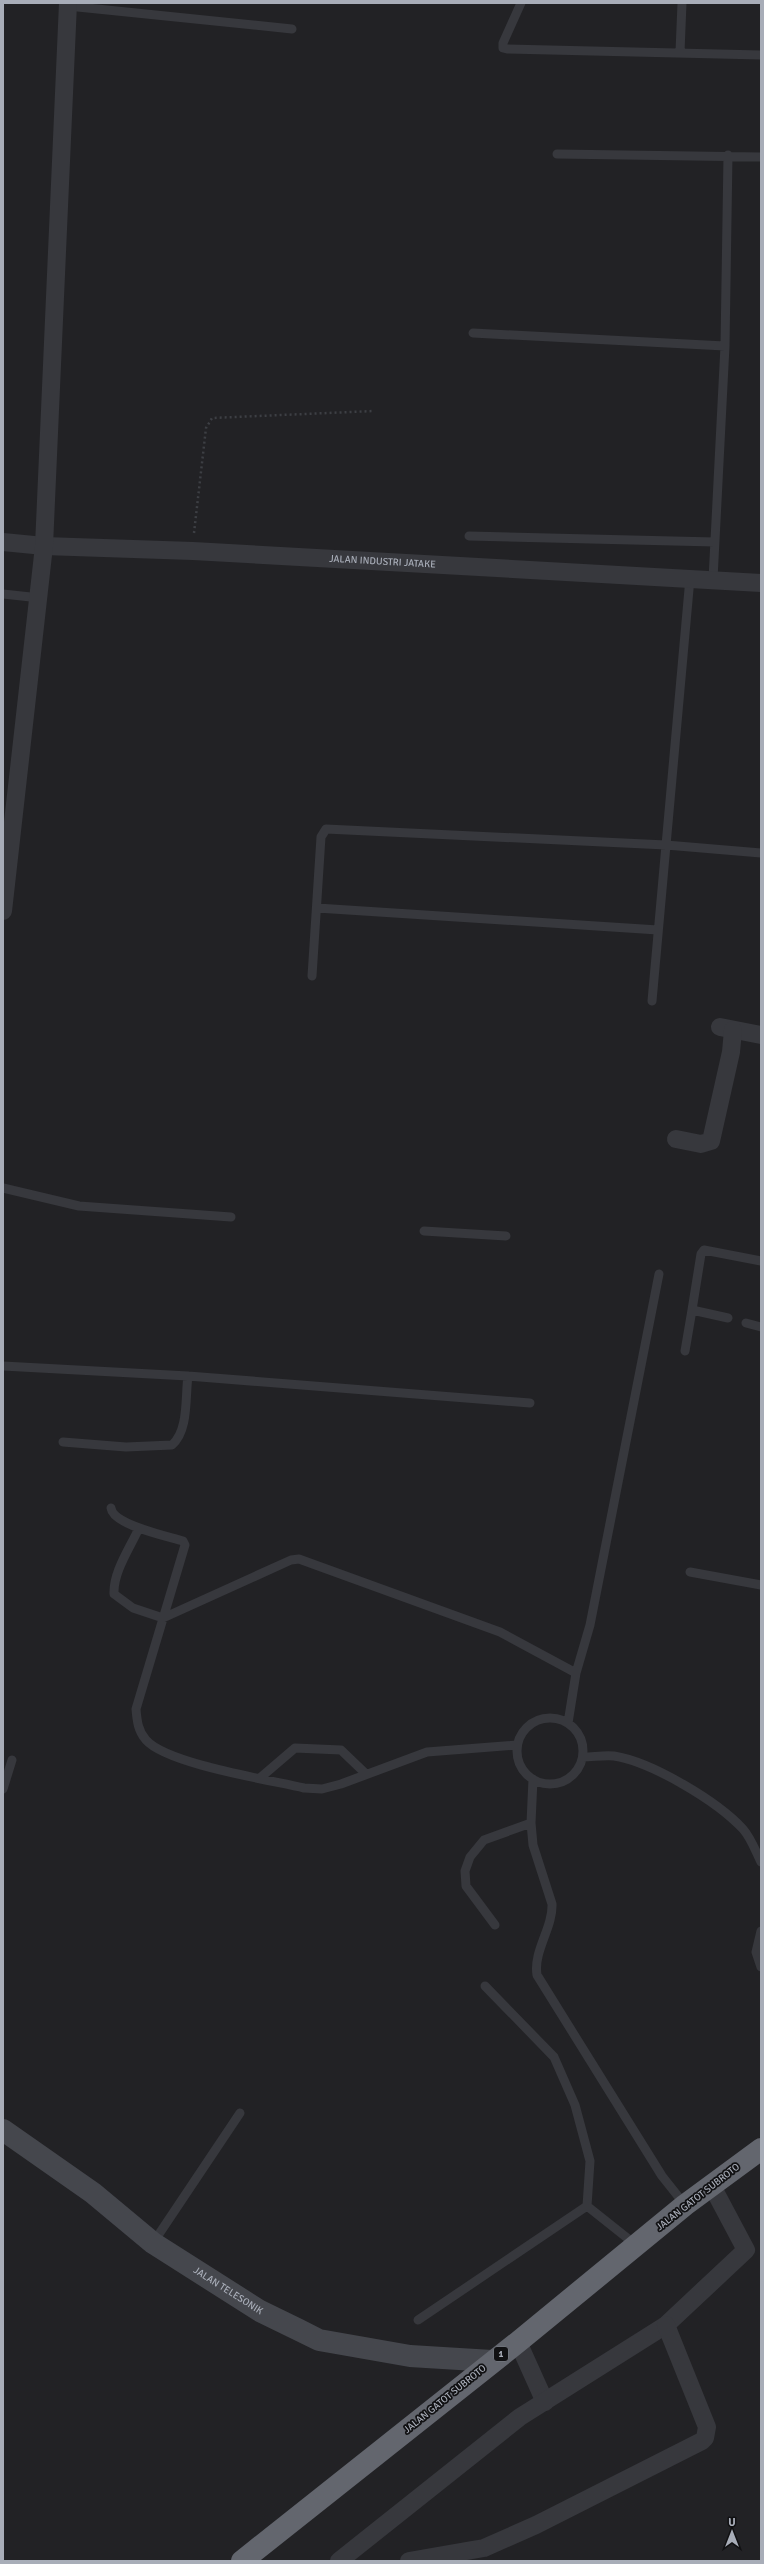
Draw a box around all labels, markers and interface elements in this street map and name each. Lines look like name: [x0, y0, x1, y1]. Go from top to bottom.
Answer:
street label: JALAN INDUSTRI JATAKE: [329, 553, 436, 571]
street label: JALAN GATOT SUBROTO: [654, 2161, 742, 2233]
street label: JALAN TELESONIK: [191, 2264, 265, 2317]
road number: 1: [494, 2347, 508, 2361]
street label: JALAN GATOT SUBROTO: [401, 2362, 489, 2436]
north arrow: [712, 2512, 752, 2552]
text: U: [728, 2516, 736, 2529]

